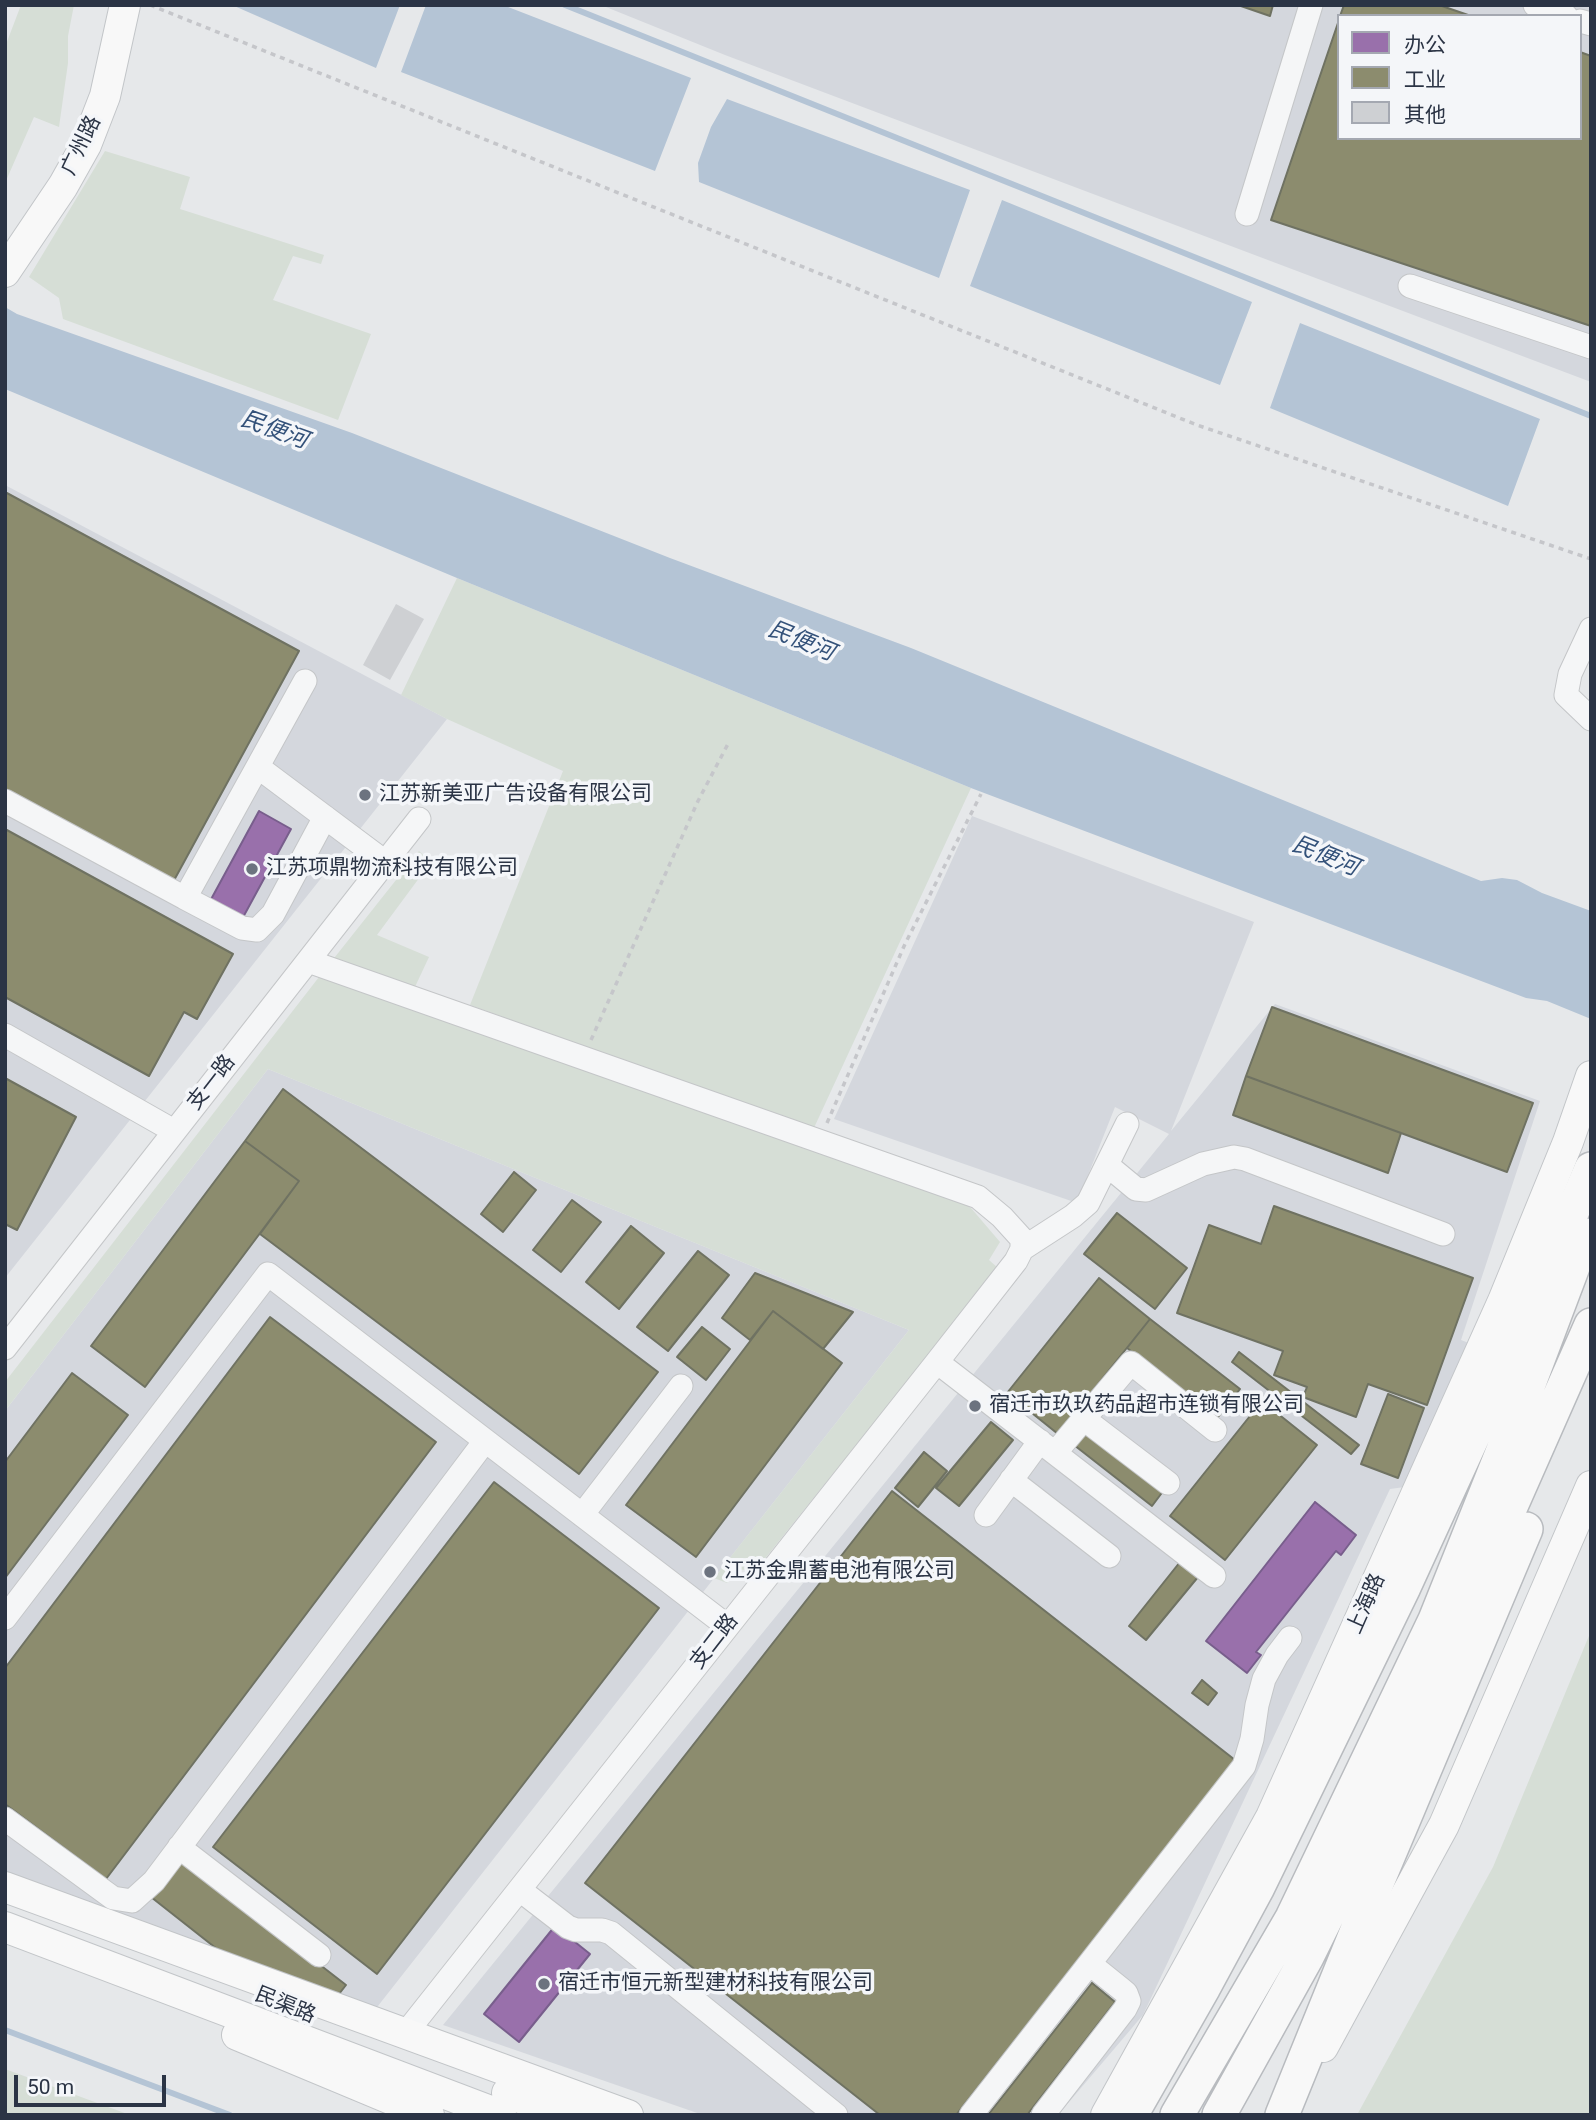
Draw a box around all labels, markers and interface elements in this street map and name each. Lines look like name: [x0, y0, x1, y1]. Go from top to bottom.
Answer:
legend: [1337, 14, 1582, 140]
text: 办公: [1404, 33, 1446, 57]
text: 工业: [1404, 68, 1446, 92]
text: 其他: [1404, 103, 1446, 127]
street label: 广州路: [57, 112, 107, 180]
water label: 民便河: [237, 406, 311, 456]
water label: 民便河: [764, 616, 838, 668]
place label: 江苏新美亚广告设备有限公司: [379, 782, 652, 808]
marker: 江苏新美亚广告设备有限公司: [357, 787, 373, 803]
water label: 民便河: [1288, 831, 1362, 883]
place label: 江苏项鼎物流科技有限公司: [266, 856, 518, 882]
marker: 江苏项鼎物流科技有限公司: [244, 861, 260, 877]
street label: 支一路: [183, 1050, 241, 1116]
place label: 宿迁市玖玖药品超市连锁有限公司: [989, 1393, 1304, 1419]
marker: 宿迁市玖玖药品超市连锁有限公司: [967, 1398, 983, 1414]
place label: 江苏金鼎蓄电池有限公司: [724, 1559, 955, 1585]
marker: 江苏金鼎蓄电池有限公司: [702, 1564, 718, 1580]
street label: 上海路: [1343, 1570, 1391, 1638]
street label: 支二路: [686, 1609, 744, 1675]
place label: 宿迁市恒元新型建材科技有限公司: [558, 1971, 873, 1997]
marker: 宿迁市恒元新型建材科技有限公司: [536, 1976, 552, 1992]
street label: 民渠路: [251, 1983, 319, 2029]
scale bar: [18, 2060, 170, 2104]
text: 50 m: [27, 2075, 74, 2099]

